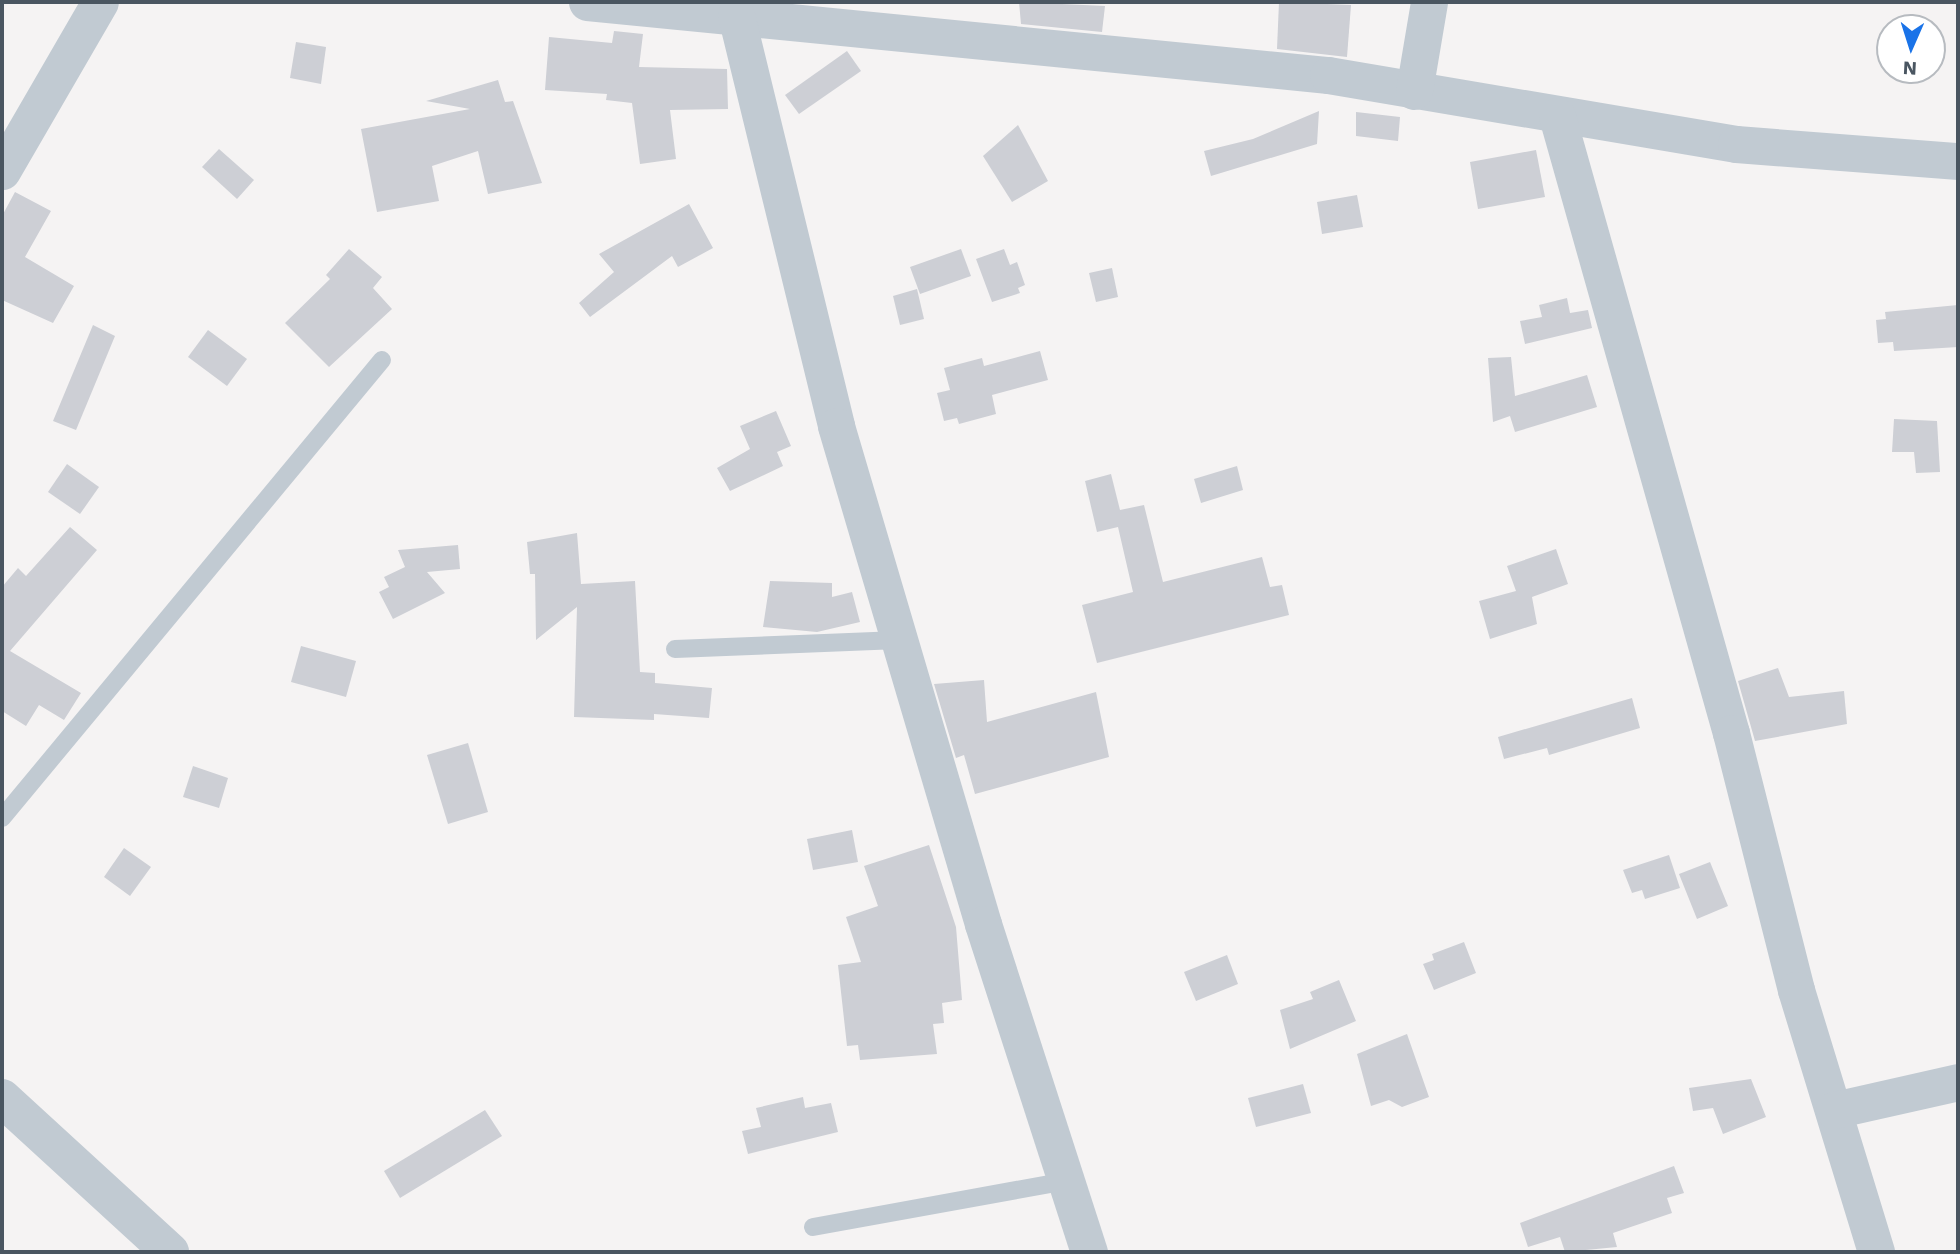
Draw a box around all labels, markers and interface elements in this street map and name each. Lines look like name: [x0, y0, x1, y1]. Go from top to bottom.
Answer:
north arrow: [1876, 14, 1946, 84]
text: N: [1902, 57, 1918, 80]

